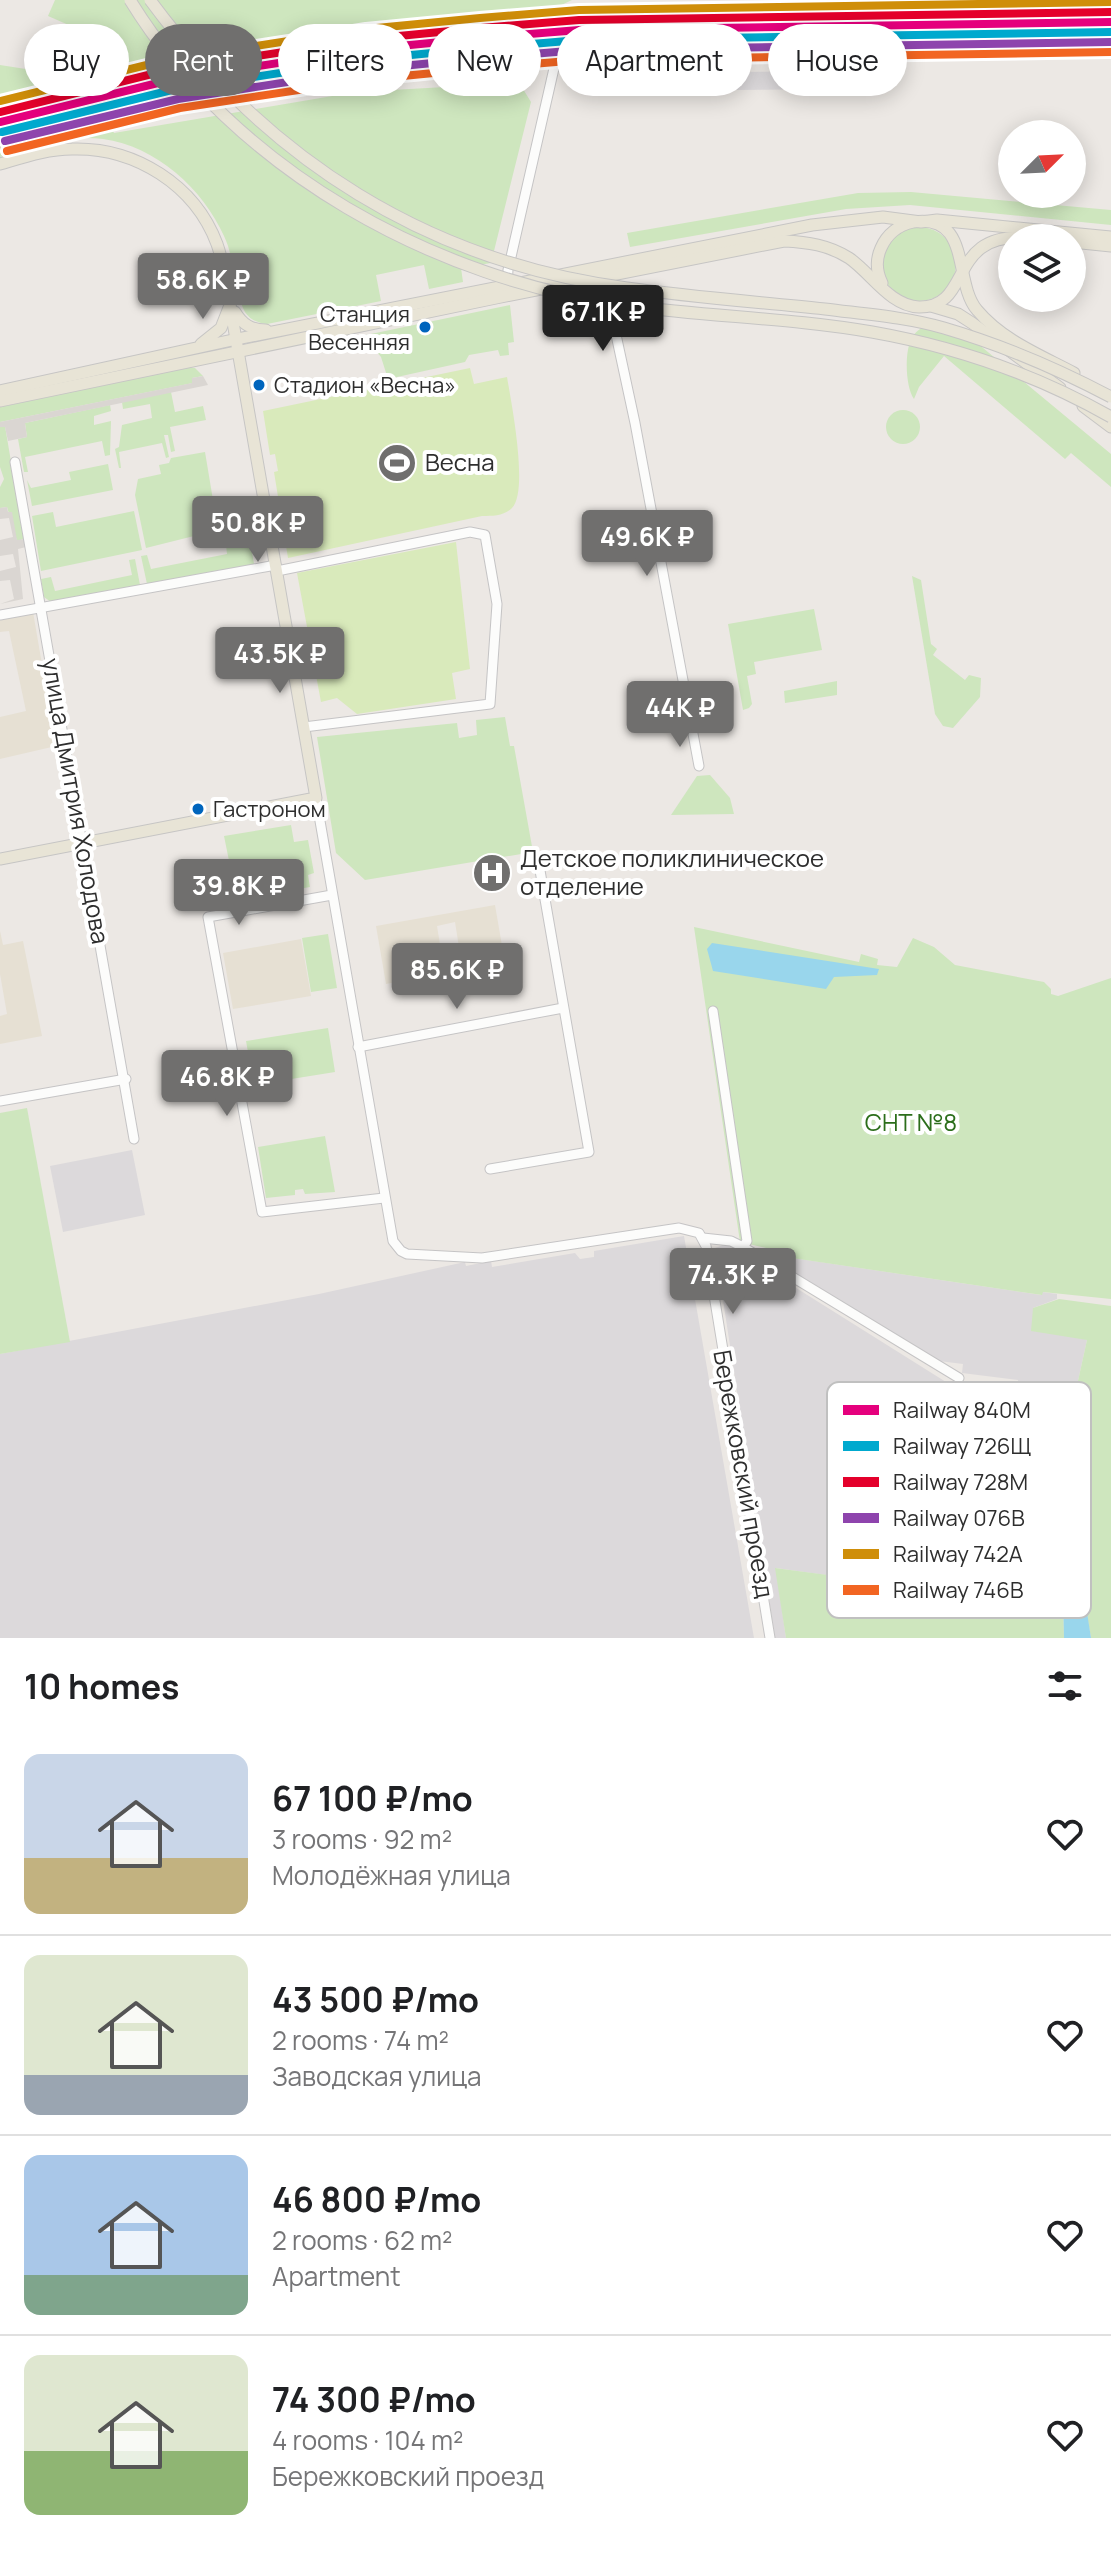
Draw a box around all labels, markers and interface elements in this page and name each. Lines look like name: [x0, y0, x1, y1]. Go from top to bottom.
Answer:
chip: Buy: [24, 24, 129, 96]
chip: Rent: [145, 24, 262, 96]
chip: Filters: [278, 24, 412, 96]
chip: New: [428, 24, 541, 96]
chip: Apartment: [557, 24, 752, 96]
chip: House: [768, 24, 907, 96]
north arrow: [998, 120, 1086, 208]
map controls: [998, 120, 1086, 312]
button: layers: [998, 224, 1086, 312]
pin: 58.6K ₽: [129, 253, 277, 321]
text: 58.6K ₽: [156, 261, 250, 297]
pin: 67.1K ₽: [529, 285, 677, 353]
text: 67.1K ₽: [560, 293, 646, 329]
place label: Станция Весенняя: [308, 299, 410, 357]
marker: Станция Весенняя: [417, 319, 433, 335]
place label: Стадион «Весна»: [274, 370, 456, 400]
marker: Стадион «Весна»: [251, 377, 267, 393]
sports icon: Весна: [376, 442, 418, 484]
place label: Весна: [425, 445, 495, 478]
pin: 50.8K ₽: [184, 496, 332, 564]
text: 50.8K ₽: [210, 504, 306, 540]
pin: 49.6K ₽: [573, 510, 721, 578]
text: 49.6K ₽: [600, 518, 694, 554]
pin: 43.5K ₽: [206, 627, 354, 695]
text: 43.5K ₽: [233, 635, 327, 671]
street label: улица Дмитрия Холодова: [35, 655, 118, 946]
pin: 44K ₽: [624, 681, 736, 749]
text: 44K ₽: [645, 689, 715, 725]
place label: Гастроном: [213, 794, 326, 824]
marker: Гастроном: [190, 801, 206, 817]
place label: Детское поликлиническое отделение: [520, 841, 824, 902]
hospital icon: Детское поликлиническое отделение: [471, 852, 513, 894]
pin: 39.8K ₽: [165, 859, 313, 927]
text: 39.8K ₽: [192, 867, 286, 903]
pin: 85.6K ₽: [383, 943, 531, 1011]
text: 85.6K ₽: [410, 951, 504, 987]
pin: 46.8K ₽: [153, 1050, 301, 1118]
text: 46.8K ₽: [179, 1058, 275, 1094]
park label: СНТ №8: [865, 1105, 957, 1138]
pin: 74.3K ₽: [659, 1248, 807, 1316]
text: 74.3K ₽: [688, 1256, 778, 1292]
street label: Бережковский проезд: [706, 1347, 783, 1600]
legend: [827, 1382, 1091, 1618]
text: Railway 840М: [893, 1395, 1031, 1425]
text: Railway 726Щ: [893, 1431, 1031, 1461]
text: Railway 728М: [893, 1467, 1028, 1497]
text: Railway 076В: [893, 1503, 1025, 1533]
text: Railway 742А: [893, 1539, 1023, 1569]
text: Railway 746В: [893, 1575, 1023, 1605]
text: 10 homes: [24, 1663, 180, 1709]
icon: filters: [1043, 1664, 1087, 1708]
text: 67 100 ₽/mo: [272, 1775, 473, 1821]
icon: home: [88, 1786, 184, 1882]
icon: heart: [1043, 1812, 1087, 1856]
text: 3 rooms · 92 m²: [272, 1821, 452, 1857]
text: Молодёжная улица: [272, 1857, 511, 1893]
text: 43 500 ₽/mo: [272, 1976, 479, 2022]
icon: home: [88, 1987, 184, 2083]
icon: heart: [1043, 2013, 1087, 2057]
text: 2 rooms · 74 m²: [272, 2022, 449, 2058]
text: Заводская улица: [272, 2058, 482, 2094]
text: 46 800 ₽/mo: [272, 2176, 481, 2222]
icon: home: [88, 2187, 184, 2283]
icon: heart: [1043, 2213, 1087, 2257]
text: 2 rooms · 62 m²: [272, 2222, 452, 2258]
text: Apartment: [272, 2258, 401, 2294]
text: 74 300 ₽/mo: [272, 2376, 476, 2422]
icon: home: [88, 2387, 184, 2483]
icon: heart: [1043, 2413, 1087, 2457]
text: 4 rooms · 104 m²: [272, 2422, 463, 2458]
text: Бережковский проезд: [272, 2458, 544, 2494]

